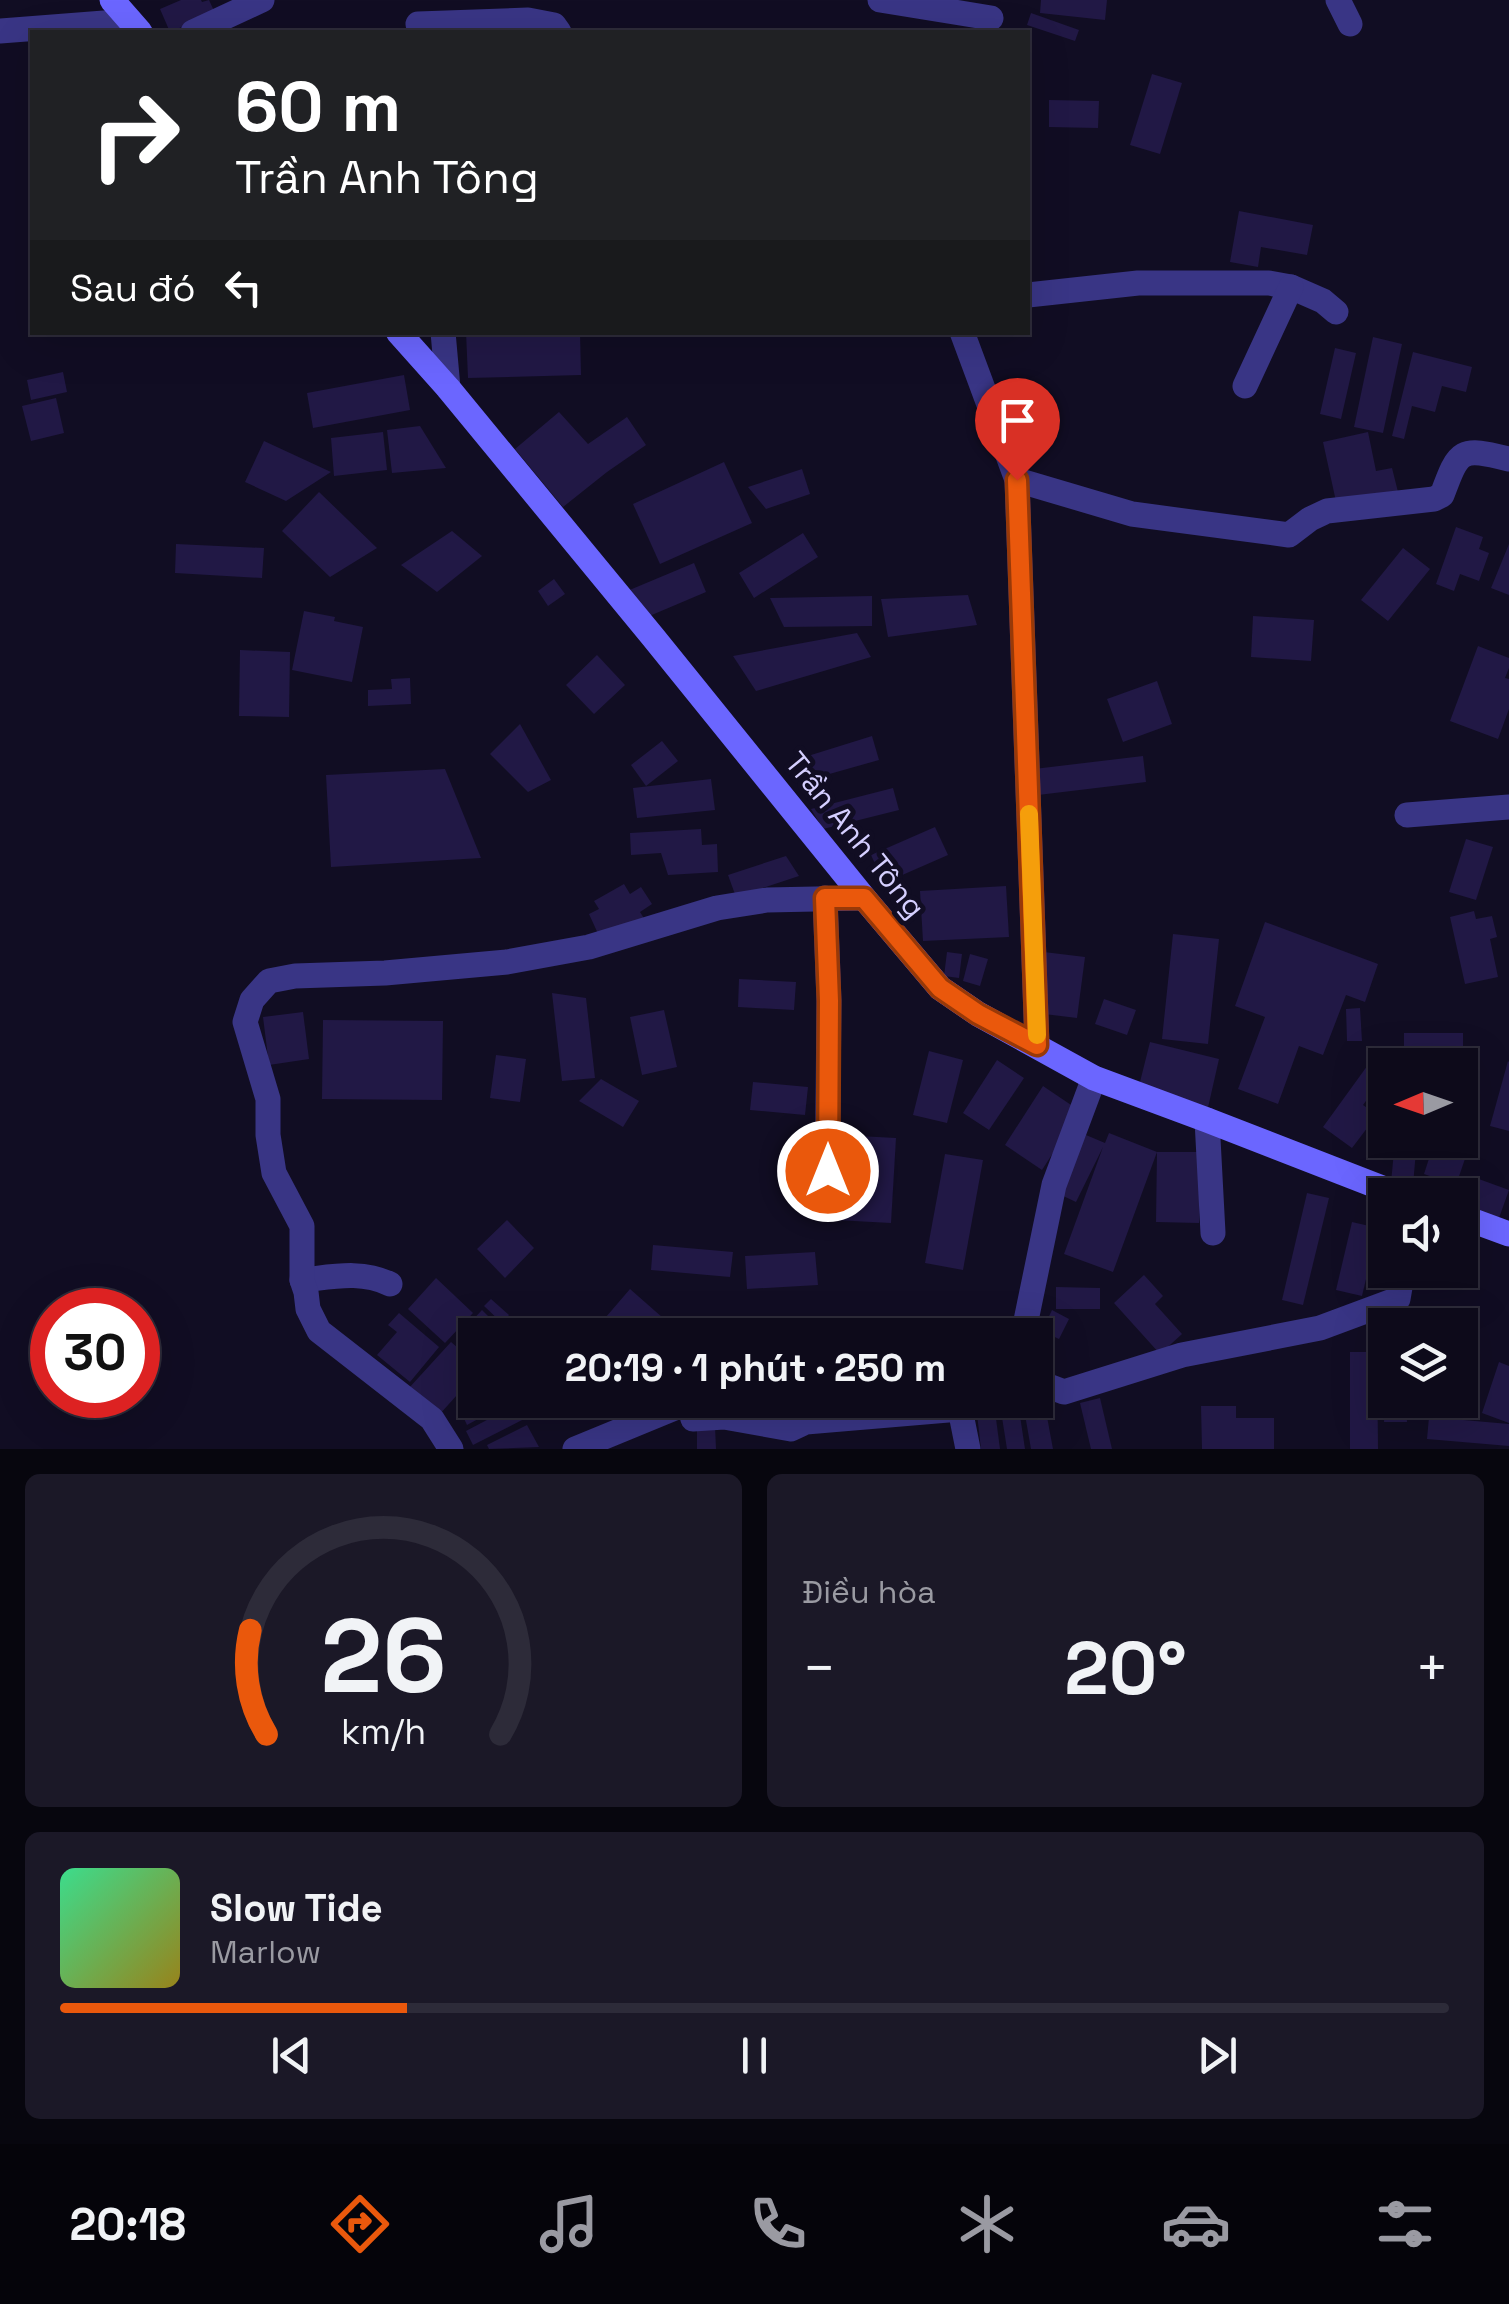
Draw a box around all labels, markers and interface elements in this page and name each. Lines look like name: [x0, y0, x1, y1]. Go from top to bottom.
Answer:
text: 60 m: [235, 62, 401, 151]
icon: right: [70, 70, 200, 200]
text: Trần Anh Tông: [235, 149, 539, 206]
icon: left: [216, 260, 271, 315]
text: Sau đó: [70, 264, 196, 312]
pin: [975, 378, 1060, 481]
icon: arrive: [990, 393, 1045, 448]
street label: Trần Anh Tông: [776, 744, 934, 926]
north arrow: [1368, 1048, 1478, 1158]
map controls: [1368, 1048, 1478, 1418]
position arrow: [776, 1119, 880, 1223]
button: sound: [1368, 1178, 1478, 1288]
speed limit sign: 30: [30, 1288, 160, 1418]
button: layers: [1368, 1308, 1478, 1418]
text: 20:19 · 1 phút · 250 m: [565, 1344, 946, 1392]
text: Điều hòa: [802, 1572, 936, 1612]
text: 26: [320, 1590, 447, 1722]
text: 20°: [1064, 1620, 1187, 1716]
text: −: [802, 1633, 836, 1703]
text: +: [1415, 1633, 1449, 1703]
text: km/h: [341, 1709, 426, 1754]
text: Slow Tide: [210, 1884, 383, 1932]
text: Marlow: [210, 1932, 321, 1972]
icon: previous: [264, 2028, 319, 2083]
icon: pause: [727, 2028, 782, 2083]
icon: next: [1190, 2028, 1245, 2083]
icon: directions: [325, 2189, 395, 2259]
icon: music: [534, 2189, 604, 2259]
icon: phone: [743, 2189, 813, 2259]
icon: climate: [952, 2189, 1022, 2259]
icon: car: [1161, 2189, 1231, 2259]
icon: filters: [1370, 2189, 1440, 2259]
text: 20:18: [69, 2196, 186, 2253]

